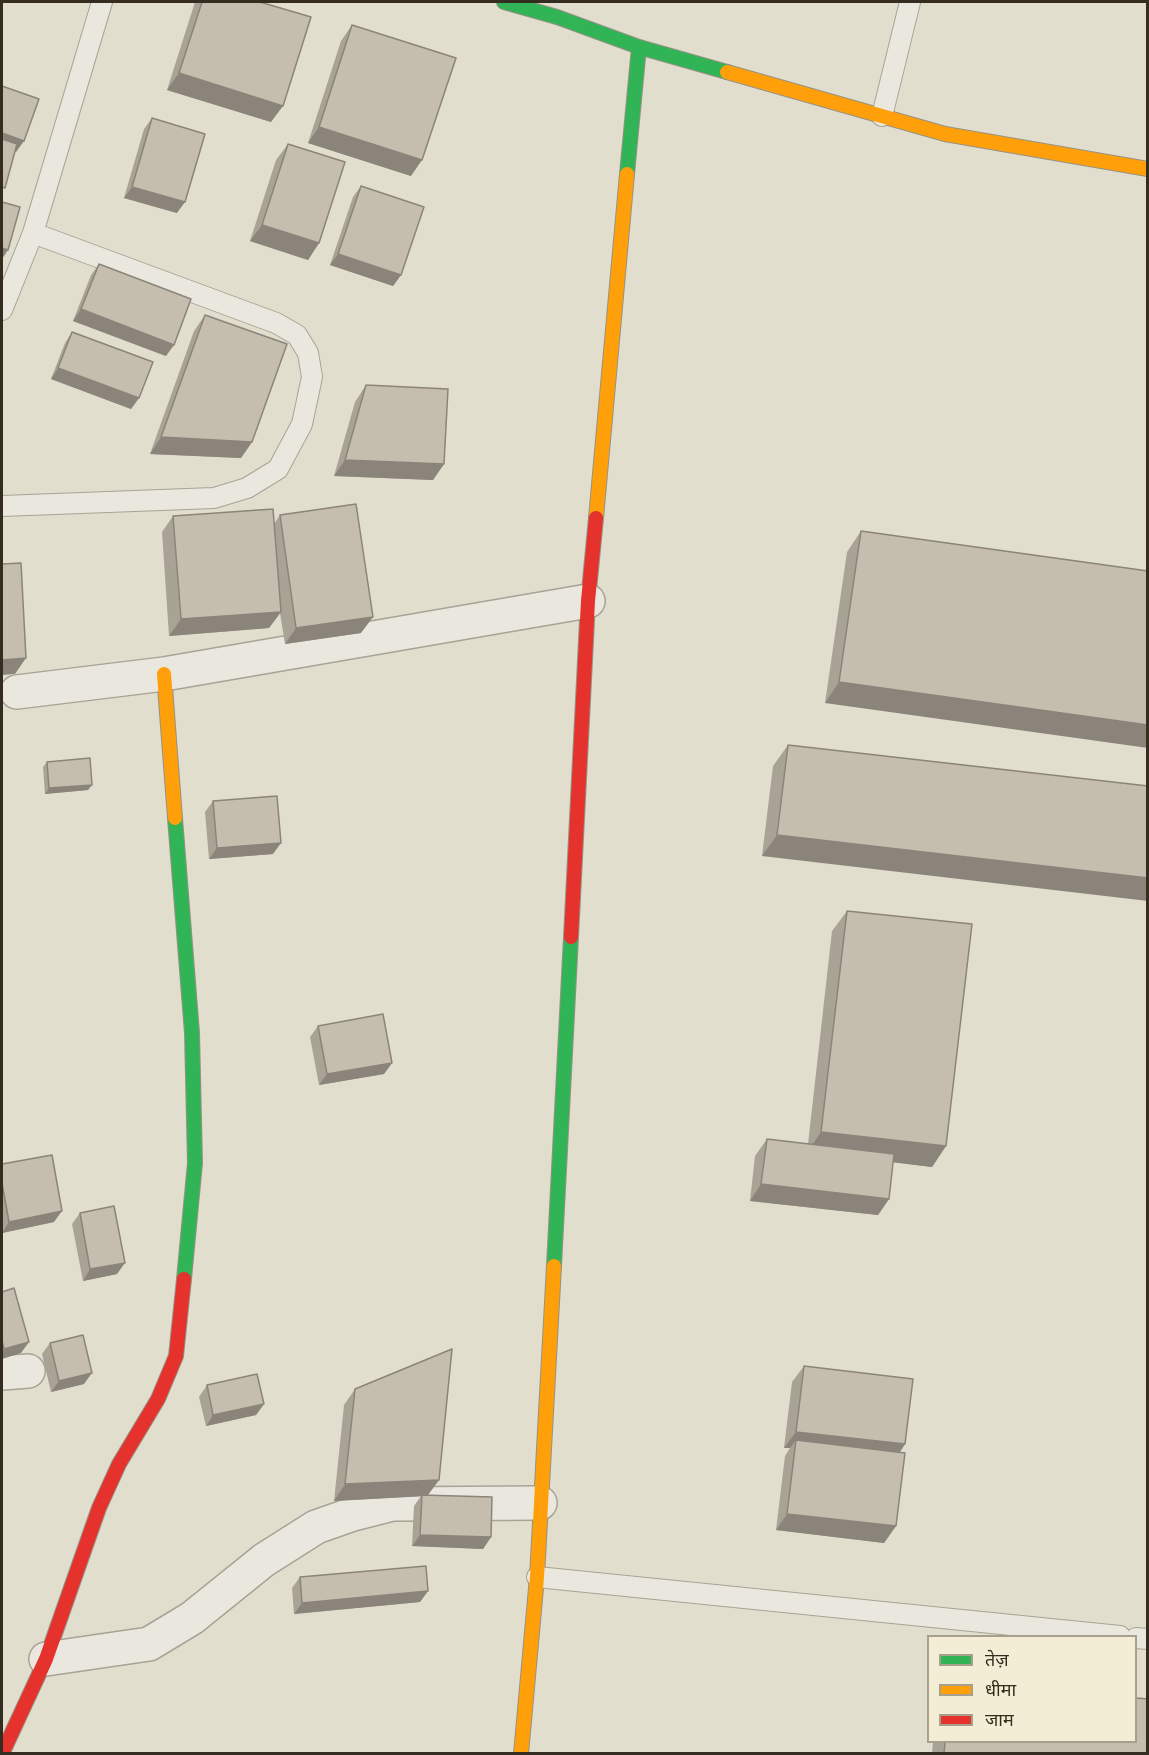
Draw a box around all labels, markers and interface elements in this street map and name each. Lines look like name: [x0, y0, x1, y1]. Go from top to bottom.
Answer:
legend: [927, 1635, 1137, 1743]
text: तेज़: [985, 1647, 1009, 1671]
text: धीमा: [985, 1677, 1016, 1701]
text: जाम: [985, 1707, 1014, 1731]

